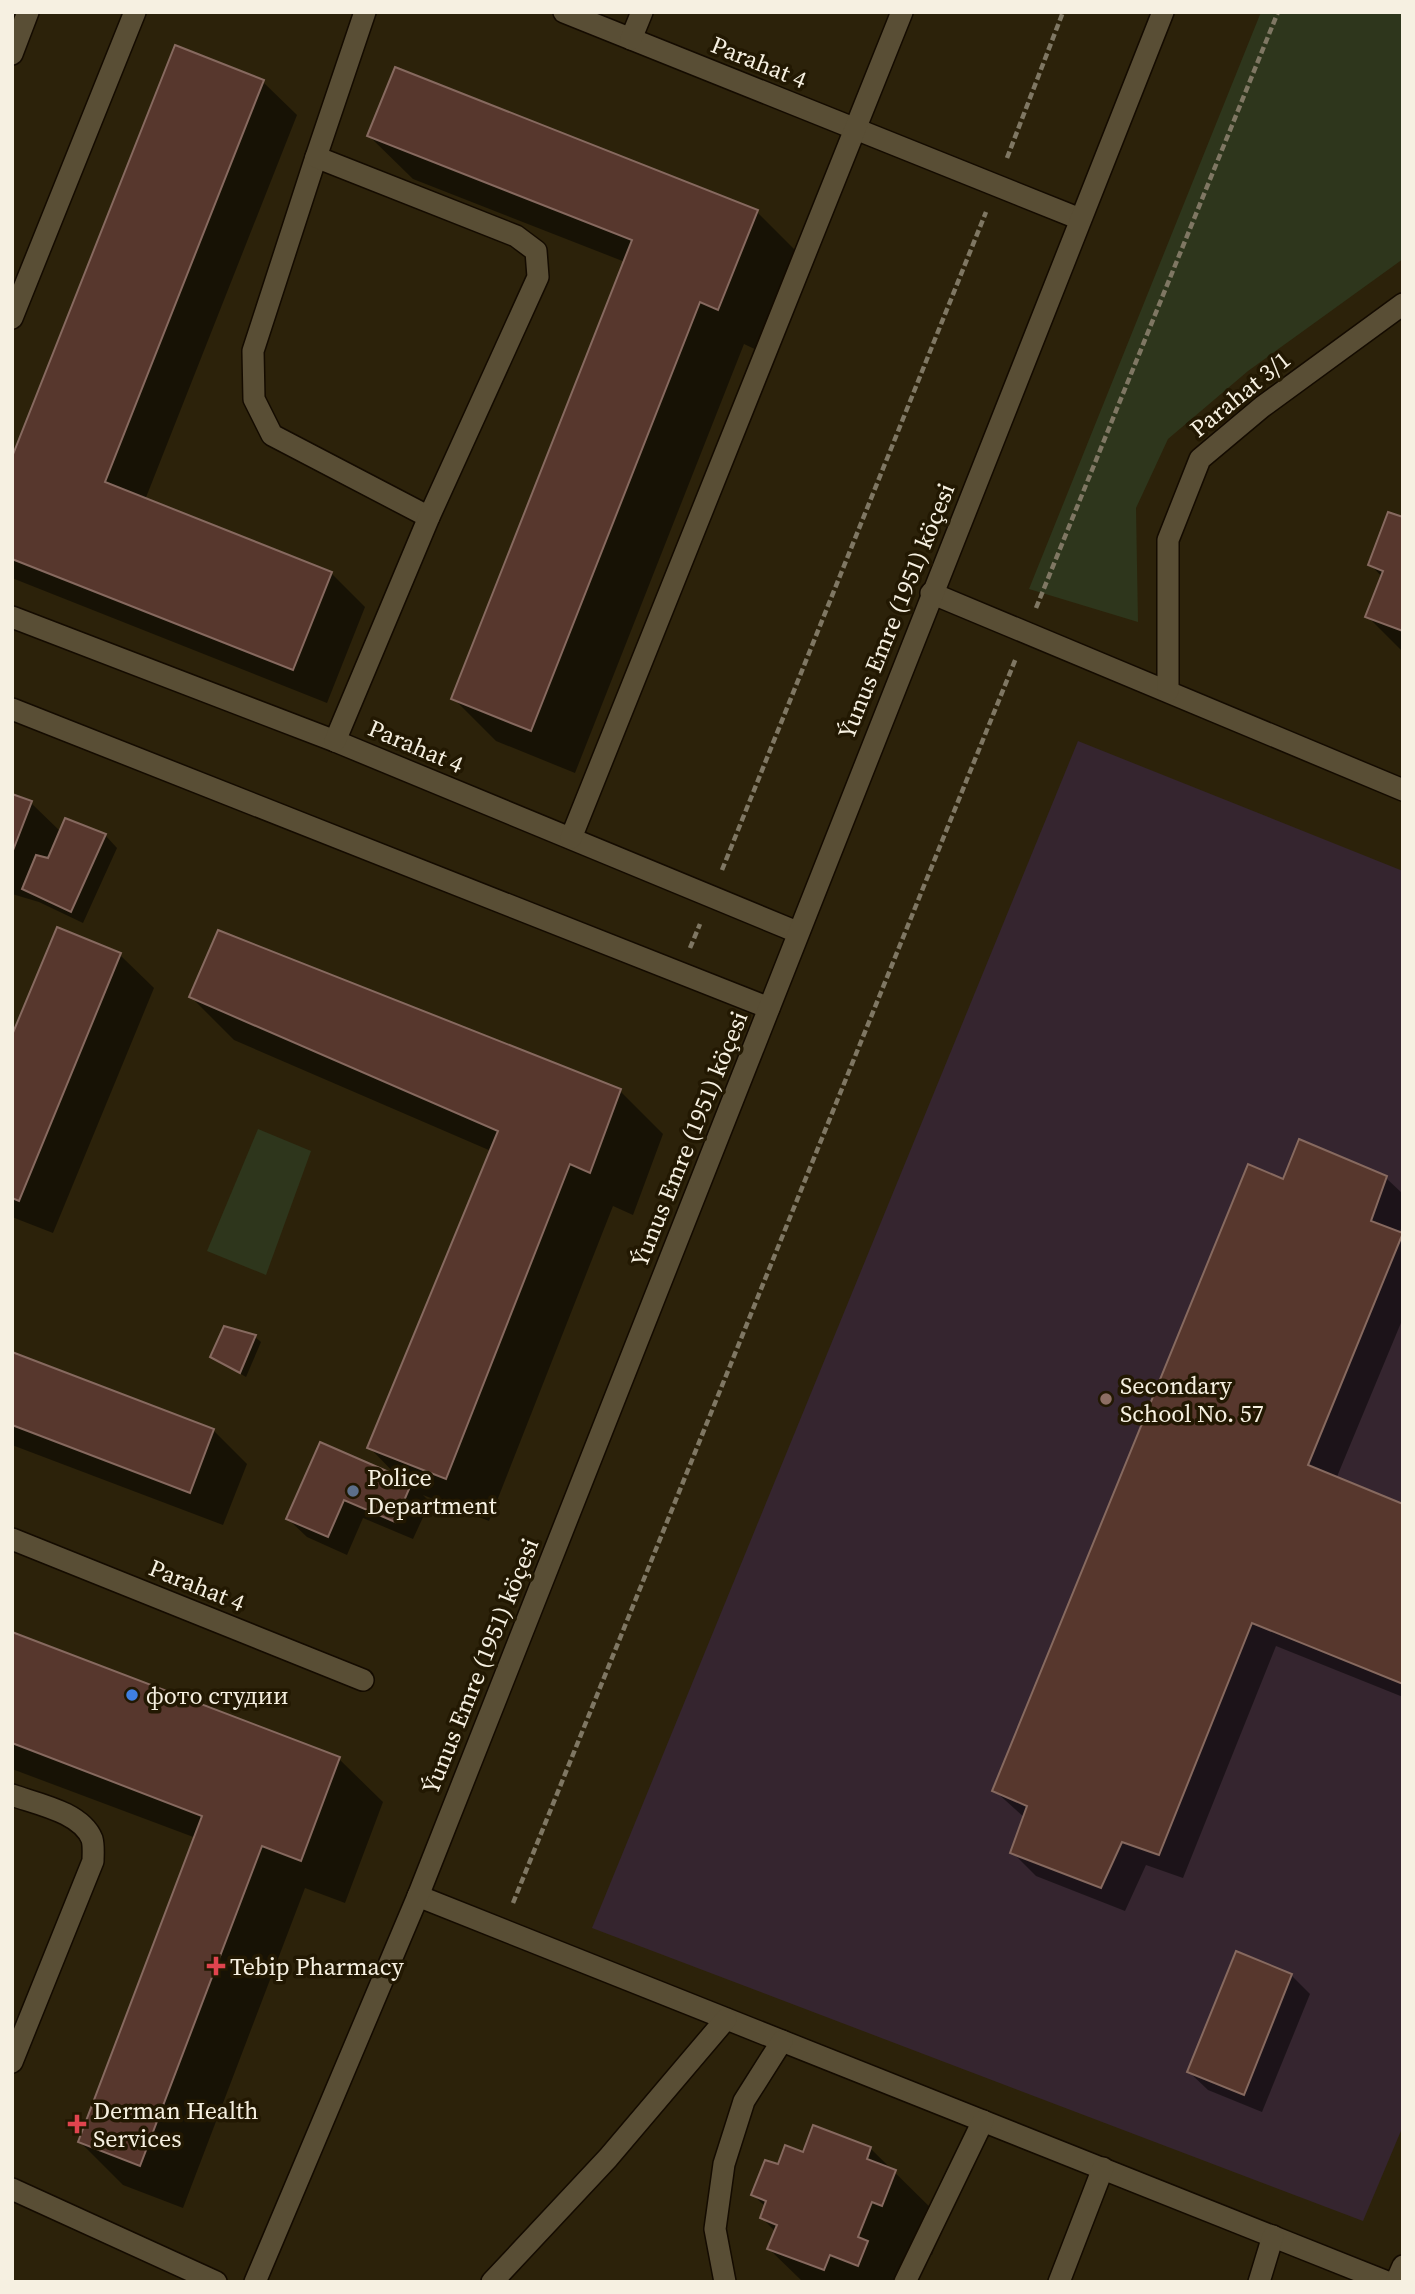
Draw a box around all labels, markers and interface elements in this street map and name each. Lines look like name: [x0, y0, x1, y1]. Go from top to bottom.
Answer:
street label: Parahat 4: [706, 28, 812, 96]
street label: Parahat 3/1: [1183, 343, 1297, 445]
street label: Ýunus Emre (1951) köçesi: [830, 478, 962, 744]
street label: Parahat 4: [363, 711, 469, 781]
street label: Ýunus Emre (1951) köçesi: [623, 1006, 755, 1272]
place label: Secondary School No. 57: [1120, 1369, 1264, 1430]
marker: Secondary School No. 57: [1098, 1391, 1114, 1407]
place label: Police Department: [367, 1461, 497, 1522]
marker: Police Department: [345, 1483, 361, 1499]
street label: Ýunus Emre (1951) köçesi: [414, 1533, 546, 1799]
street label: Parahat 4: [144, 1551, 250, 1619]
place label: фото студии: [146, 1679, 289, 1712]
marker: фото студии: [124, 1687, 140, 1703]
place label: Tebip Pharmacy: [230, 1950, 405, 1983]
marker: Tebip Pharmacy: [208, 1958, 224, 1974]
place label: Derman Health Services: [93, 2094, 258, 2155]
marker: Derman Health Services: [67, 2114, 87, 2134]

